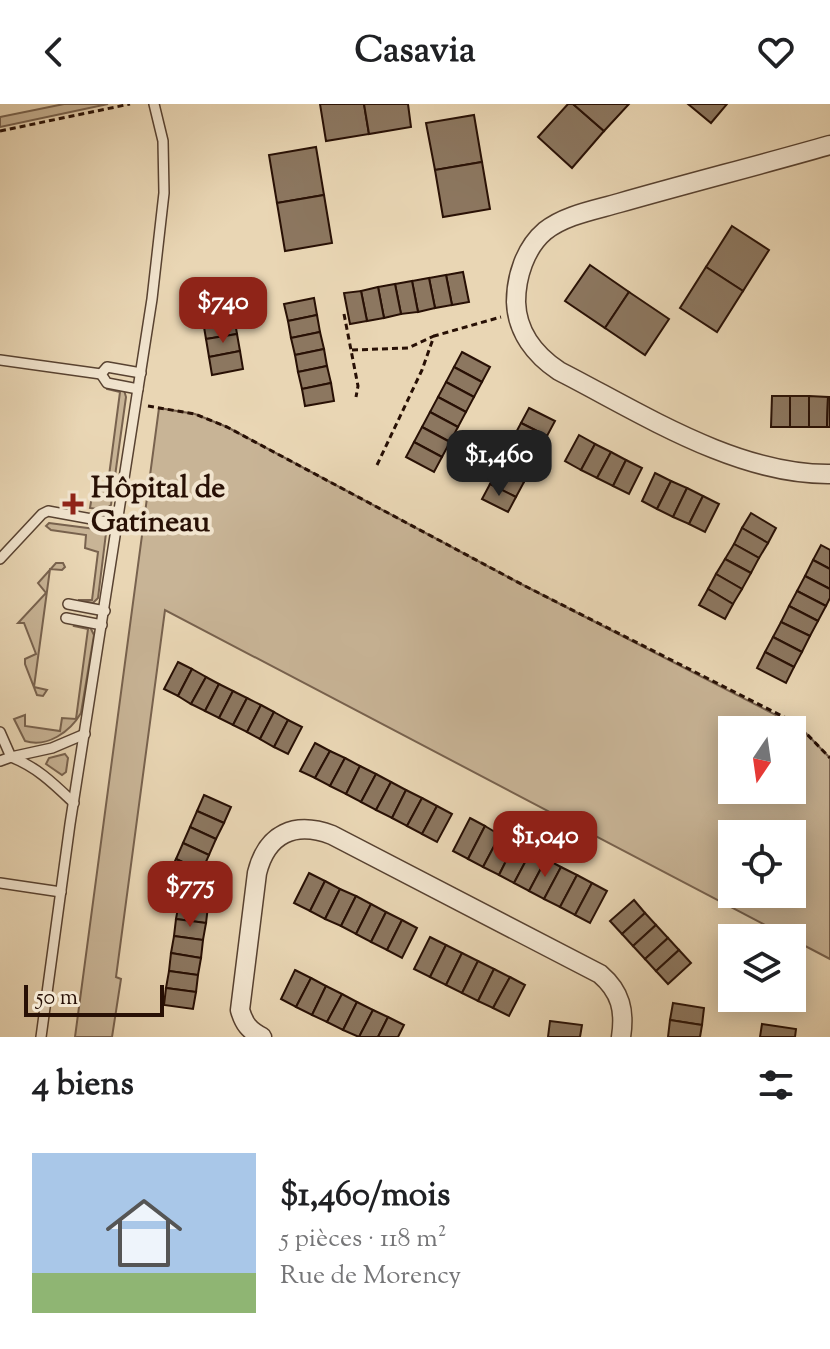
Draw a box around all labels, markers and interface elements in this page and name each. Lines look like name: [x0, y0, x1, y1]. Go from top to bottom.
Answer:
text: Casavia: [355, 26, 476, 78]
icon: back: [32, 30, 76, 74]
icon: heart: [754, 30, 798, 74]
pin: $740: [176, 277, 270, 345]
text: $740: [197, 284, 249, 321]
pin: $1,460: [434, 430, 564, 498]
text: $1,460: [465, 437, 533, 474]
place label: Hôpital de Gatineau: [91, 468, 225, 545]
marker: Hôpital de Gatineau: [62, 493, 84, 515]
north arrow: [718, 716, 806, 804]
map controls: [718, 716, 806, 1012]
pin: $1,040: [480, 811, 610, 879]
text: $1,040: [511, 818, 579, 855]
button: locate: [718, 820, 806, 908]
pin: $775: [143, 861, 237, 929]
text: $775: [166, 868, 214, 905]
button: layers: [718, 924, 806, 1012]
scale bar: [24, 981, 164, 1017]
text: 50 m: [36, 983, 78, 1015]
text: 4 biens: [32, 1061, 134, 1110]
icon: filters: [754, 1063, 798, 1107]
text: $1,460/mois: [280, 1172, 450, 1221]
icon: home: [96, 1185, 192, 1281]
text: 5 pièces · 118 m²: [280, 1221, 446, 1258]
text: Rue de Morency: [280, 1258, 461, 1295]

